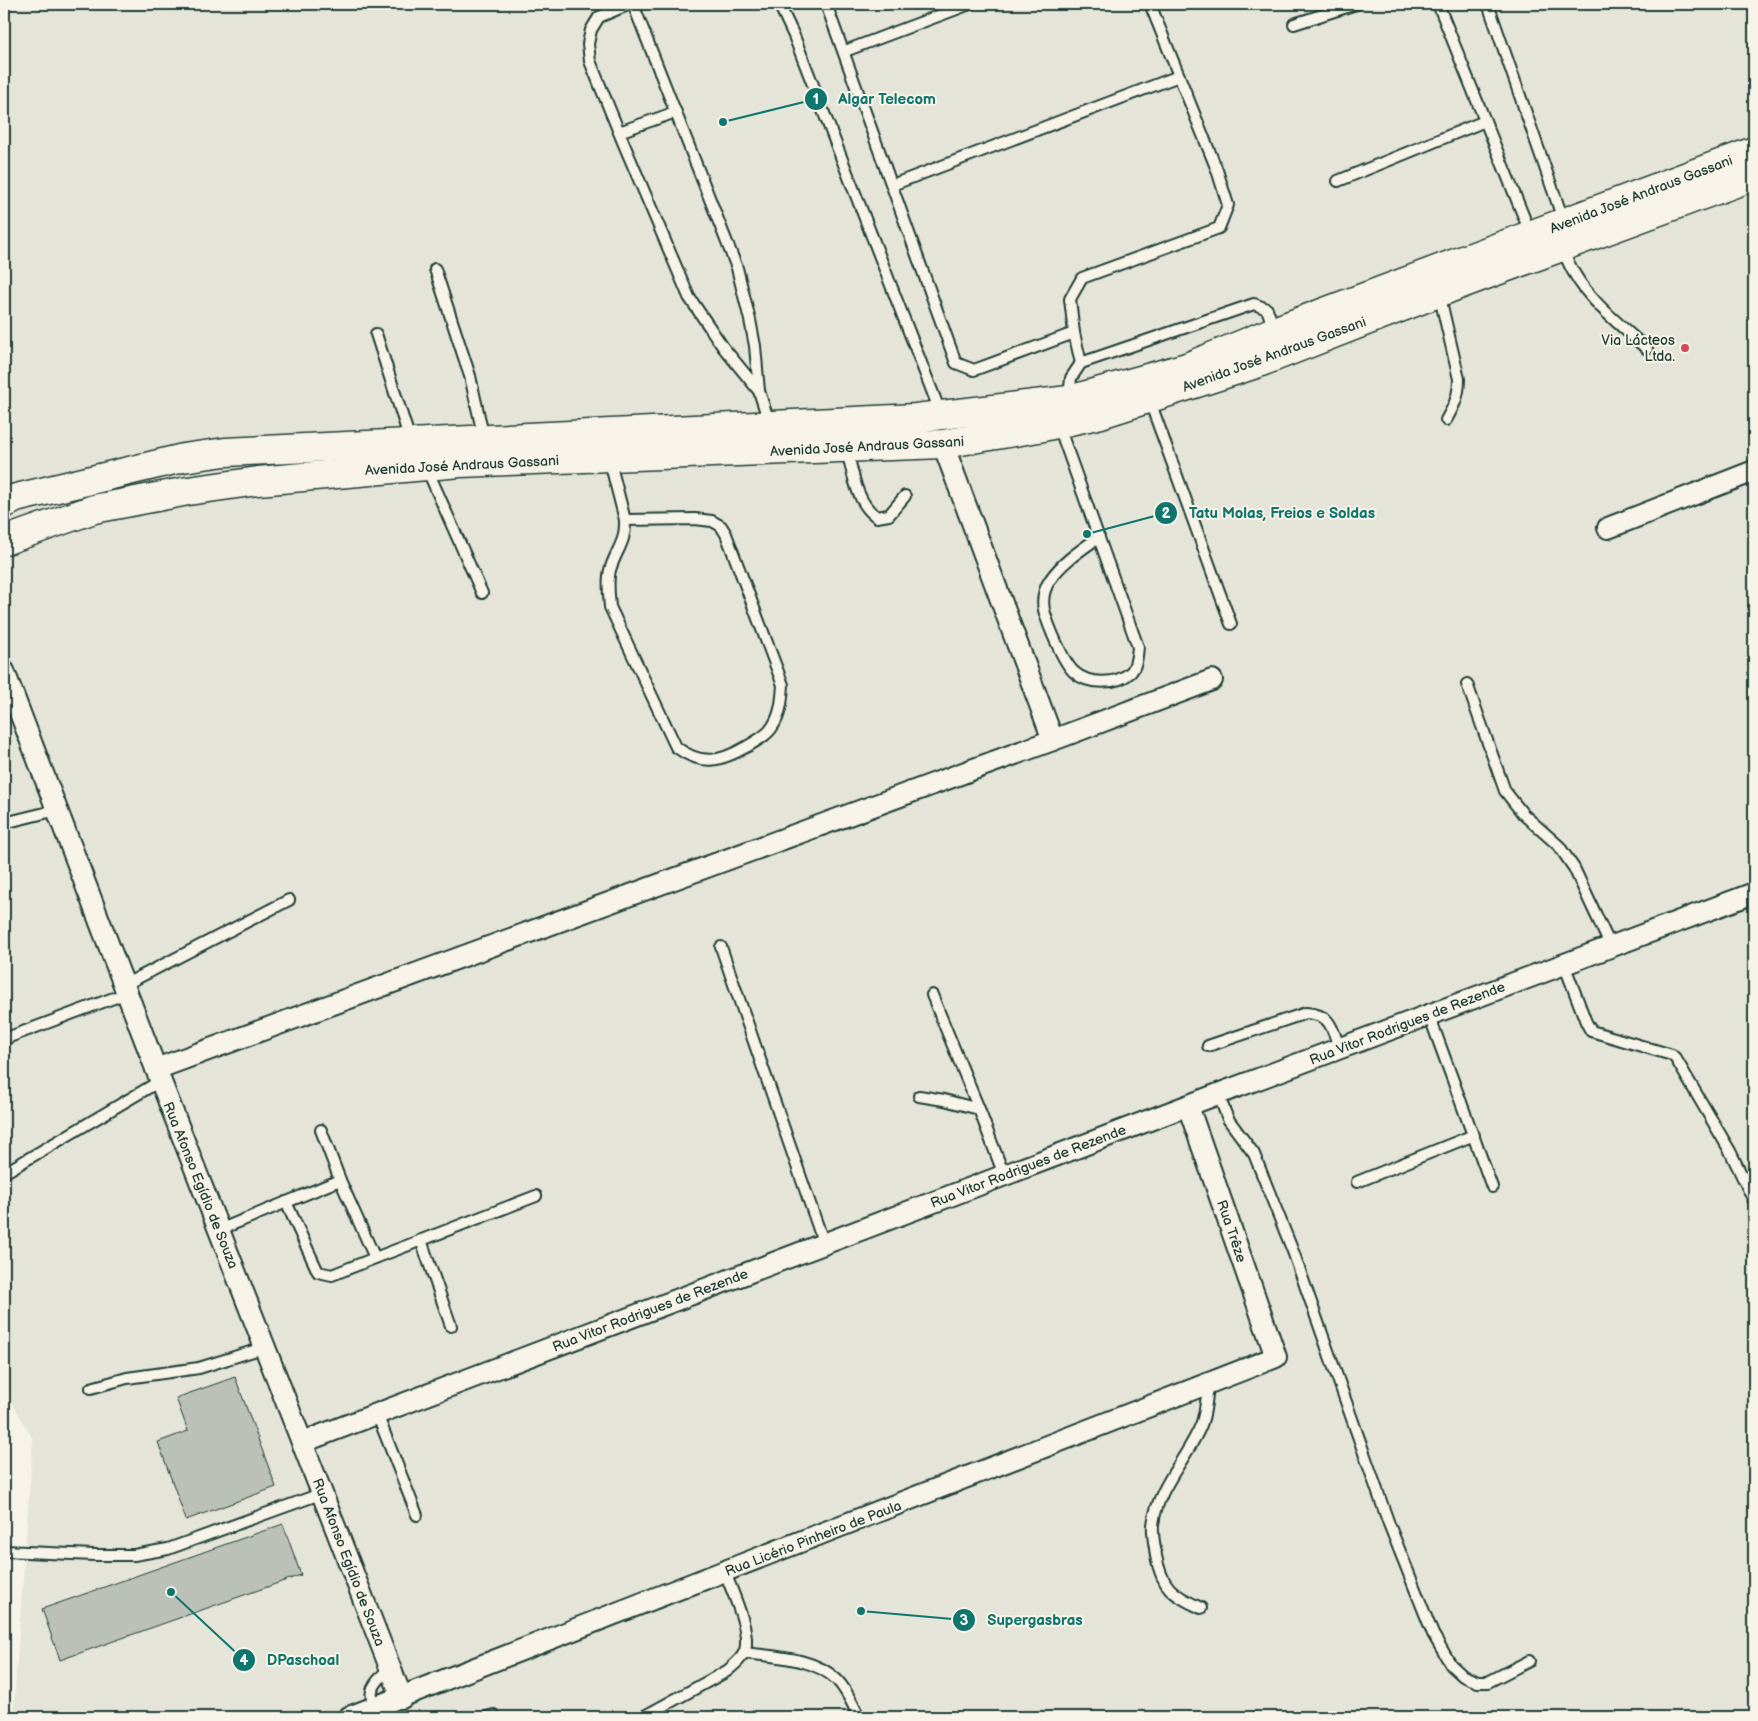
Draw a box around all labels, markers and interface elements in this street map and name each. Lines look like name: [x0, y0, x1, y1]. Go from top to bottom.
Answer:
callout: Algar Telecom: [803, 84, 946, 114]
text: 1: [813, 90, 819, 109]
text: Algar Telecom: [837, 90, 936, 109]
street label: Avenida José Andraus Gassani: [1547, 152, 1735, 237]
street label: Avenida José Andraus Gassani: [1180, 313, 1368, 396]
place label: Via Lácteos Ltda.: [1601, 332, 1675, 365]
marker: Via Lácteos Ltda.: [1679, 342, 1691, 354]
street label: Avenida José Andraus Gassani: [770, 433, 965, 460]
street label: Avenida José Andraus Gassani: [365, 452, 560, 479]
callout: Tatu Molas, Freios e Soldas: [1154, 498, 1385, 528]
text: 2: [1162, 504, 1171, 523]
text: Tatu Molas, Freios e Soldas: [1189, 504, 1375, 523]
street label: Rua Vitor Rodrigues de Rezende: [1307, 978, 1507, 1069]
street label: Rua Afonso Egídio de Souza: [159, 1099, 242, 1271]
street label: Rua Vitor Rodrigues de Rezende: [928, 1121, 1128, 1212]
street label: Rua Trêze: [1213, 1198, 1250, 1265]
street label: Rua Vitor Rodrigues de Rezende: [550, 1265, 750, 1356]
street label: Rua Afonso Egídio de Souza: [309, 1476, 388, 1649]
street label: Rua Licério Pinheiro de Paula: [723, 1497, 904, 1580]
callout: Supergasbras: [952, 1605, 1092, 1635]
text: 3: [960, 1611, 969, 1630]
text: Supergasbras: [987, 1611, 1083, 1630]
callout: DPaschoal: [232, 1645, 349, 1675]
text: 4: [240, 1651, 249, 1670]
text: DPaschoal: [267, 1651, 339, 1670]

